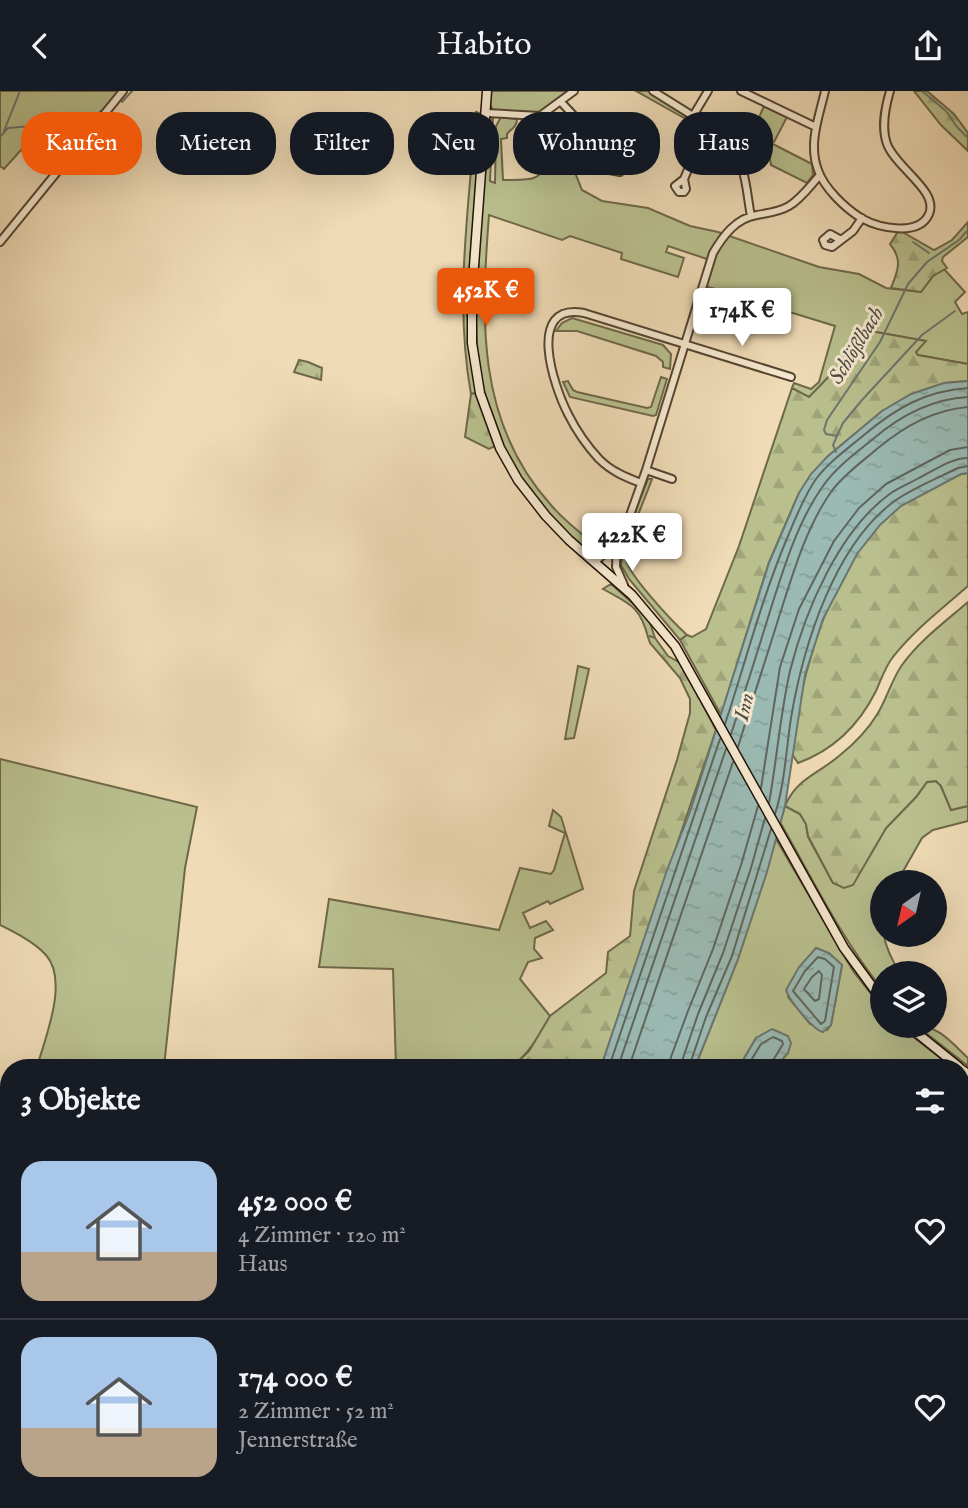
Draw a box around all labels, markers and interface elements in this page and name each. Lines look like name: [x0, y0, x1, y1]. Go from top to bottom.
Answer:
text: Habito: [437, 25, 531, 66]
icon: back: [21, 27, 59, 65]
icon: share: [909, 27, 947, 65]
chip: Kaufen: [21, 112, 142, 175]
chip: Mieten: [156, 112, 276, 175]
chip: Filter: [290, 112, 394, 175]
chip: Neu: [408, 112, 499, 175]
chip: Wohnung: [513, 112, 660, 175]
chip: Haus: [674, 112, 773, 175]
pin: 452K €: [429, 268, 543, 328]
text: 452K €: [453, 276, 519, 305]
pin: 174K €: [685, 289, 799, 348]
text: 174K €: [709, 296, 775, 325]
water label: Schlößlbach: [823, 302, 891, 390]
pin: 422K €: [575, 513, 689, 573]
text: 422K €: [598, 521, 666, 550]
water label: Inn: [728, 690, 761, 725]
north arrow: [870, 870, 947, 947]
map controls: [870, 870, 947, 1038]
button: layers: [870, 961, 947, 1038]
text: 3 Objekte: [21, 1082, 141, 1120]
icon: filters: [911, 1082, 949, 1120]
text: 452 000 €: [238, 1183, 352, 1221]
icon: home: [77, 1189, 161, 1273]
icon: heart: [911, 1212, 949, 1250]
text: 4 Zimmer · 120 m²: [238, 1221, 406, 1250]
text: Haus: [238, 1250, 288, 1279]
text: 174 000 €: [238, 1359, 353, 1397]
icon: home: [77, 1365, 161, 1449]
icon: heart: [911, 1388, 949, 1426]
text: 2 Zimmer · 52 m²: [238, 1397, 394, 1426]
text: Jennerstraße: [238, 1426, 358, 1455]

